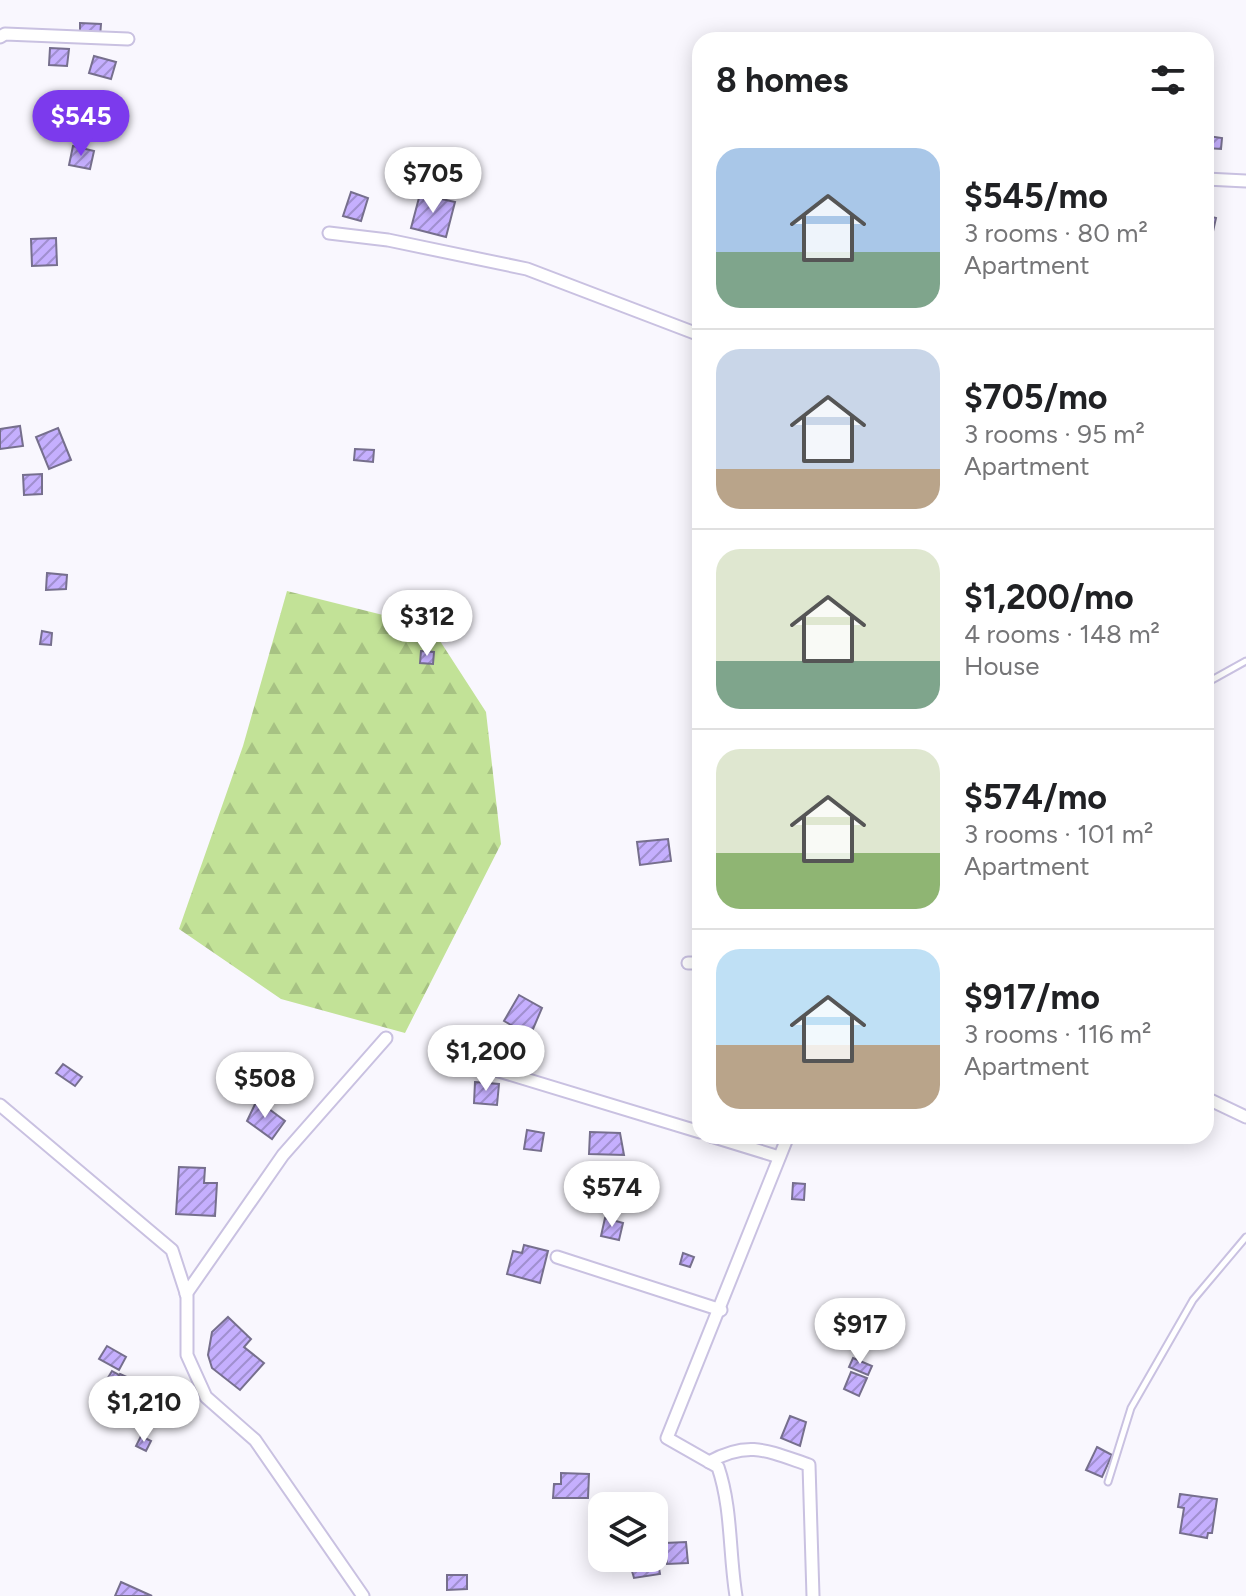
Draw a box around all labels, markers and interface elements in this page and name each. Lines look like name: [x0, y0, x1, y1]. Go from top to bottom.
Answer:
icon: filters: [1146, 58, 1190, 102]
text: 8 homes: [716, 60, 848, 101]
pin: $545: [34, 90, 128, 158]
text: $545: [50, 100, 112, 132]
pin: $705: [386, 147, 480, 215]
text: $705: [403, 157, 463, 189]
text: $545/mo: [964, 176, 1108, 217]
icon: home: [780, 180, 876, 276]
text: 3 rooms · 80 m²: [964, 217, 1148, 249]
text: Apartment: [964, 249, 1090, 281]
text: $705/mo: [964, 377, 1108, 418]
icon: home: [780, 381, 876, 477]
text: 3 rooms · 95 m²: [964, 418, 1145, 450]
text: Apartment: [964, 450, 1090, 482]
text: $1,200/mo: [964, 577, 1134, 618]
icon: home: [780, 581, 876, 677]
pin: $312: [380, 590, 474, 658]
text: $312: [400, 600, 454, 632]
text: 4 rooms · 148 m²: [964, 618, 1160, 650]
text: House: [964, 650, 1039, 682]
text: $574/mo: [964, 777, 1107, 818]
icon: home: [780, 781, 876, 877]
text: 3 rooms · 101 m²: [964, 818, 1153, 850]
text: Apartment: [964, 850, 1090, 882]
text: $917/mo: [964, 977, 1100, 1018]
icon: home: [780, 981, 876, 1077]
text: 3 rooms · 116 m²: [964, 1018, 1151, 1050]
pin: $1,200: [421, 1025, 551, 1093]
text: $1,200: [446, 1035, 526, 1067]
text: Apartment: [964, 1050, 1090, 1082]
pin: $508: [218, 1052, 312, 1120]
text: $508: [234, 1062, 296, 1094]
pin: $574: [565, 1161, 659, 1229]
text: $574: [582, 1171, 642, 1203]
pin: $917: [813, 1298, 907, 1366]
text: $917: [833, 1308, 887, 1340]
pin: $1,210: [79, 1376, 209, 1444]
text: $1,210: [107, 1386, 181, 1418]
map controls: [588, 1492, 668, 1572]
button: layers: [588, 1492, 668, 1572]

